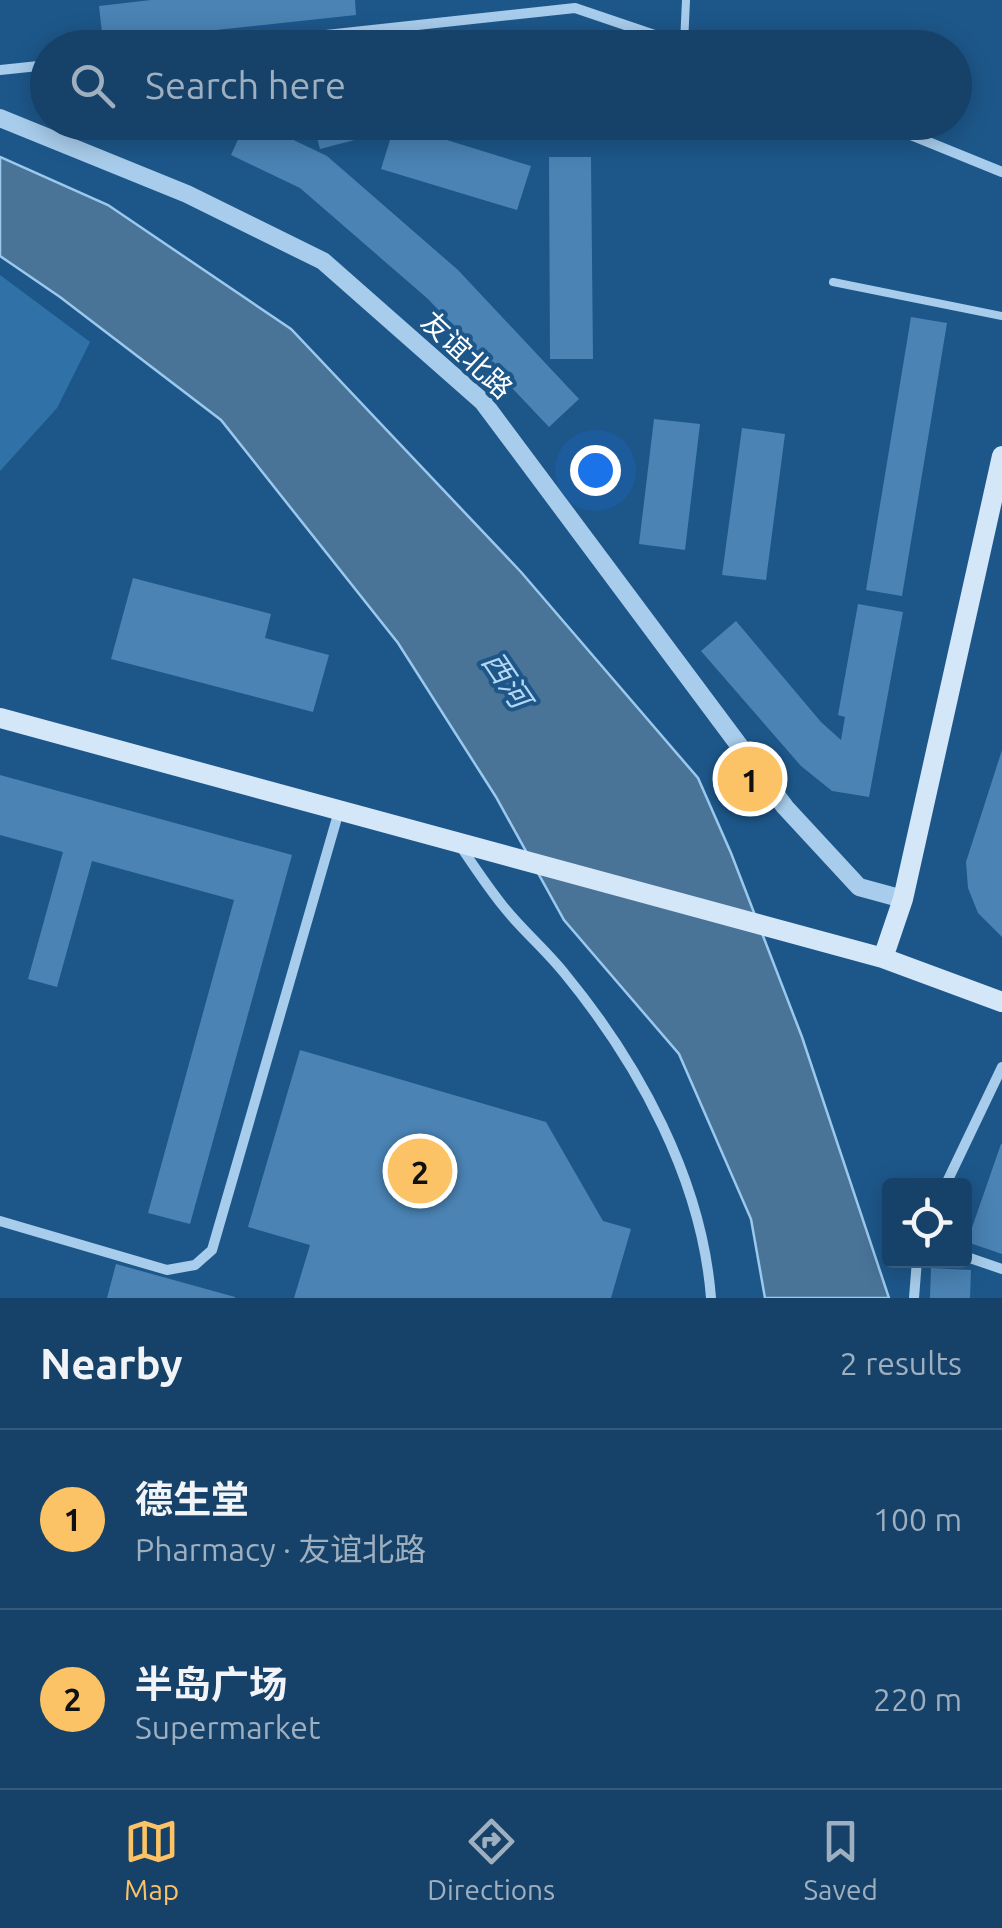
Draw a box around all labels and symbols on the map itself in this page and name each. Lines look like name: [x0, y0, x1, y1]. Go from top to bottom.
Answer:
street label: 友谊北路: [416, 305, 519, 404]
your location: [570, 445, 621, 496]
water label: 西河: [476, 645, 540, 718]
pin: 1: [718, 742, 782, 816]
pin: 2: [388, 1134, 452, 1208]

